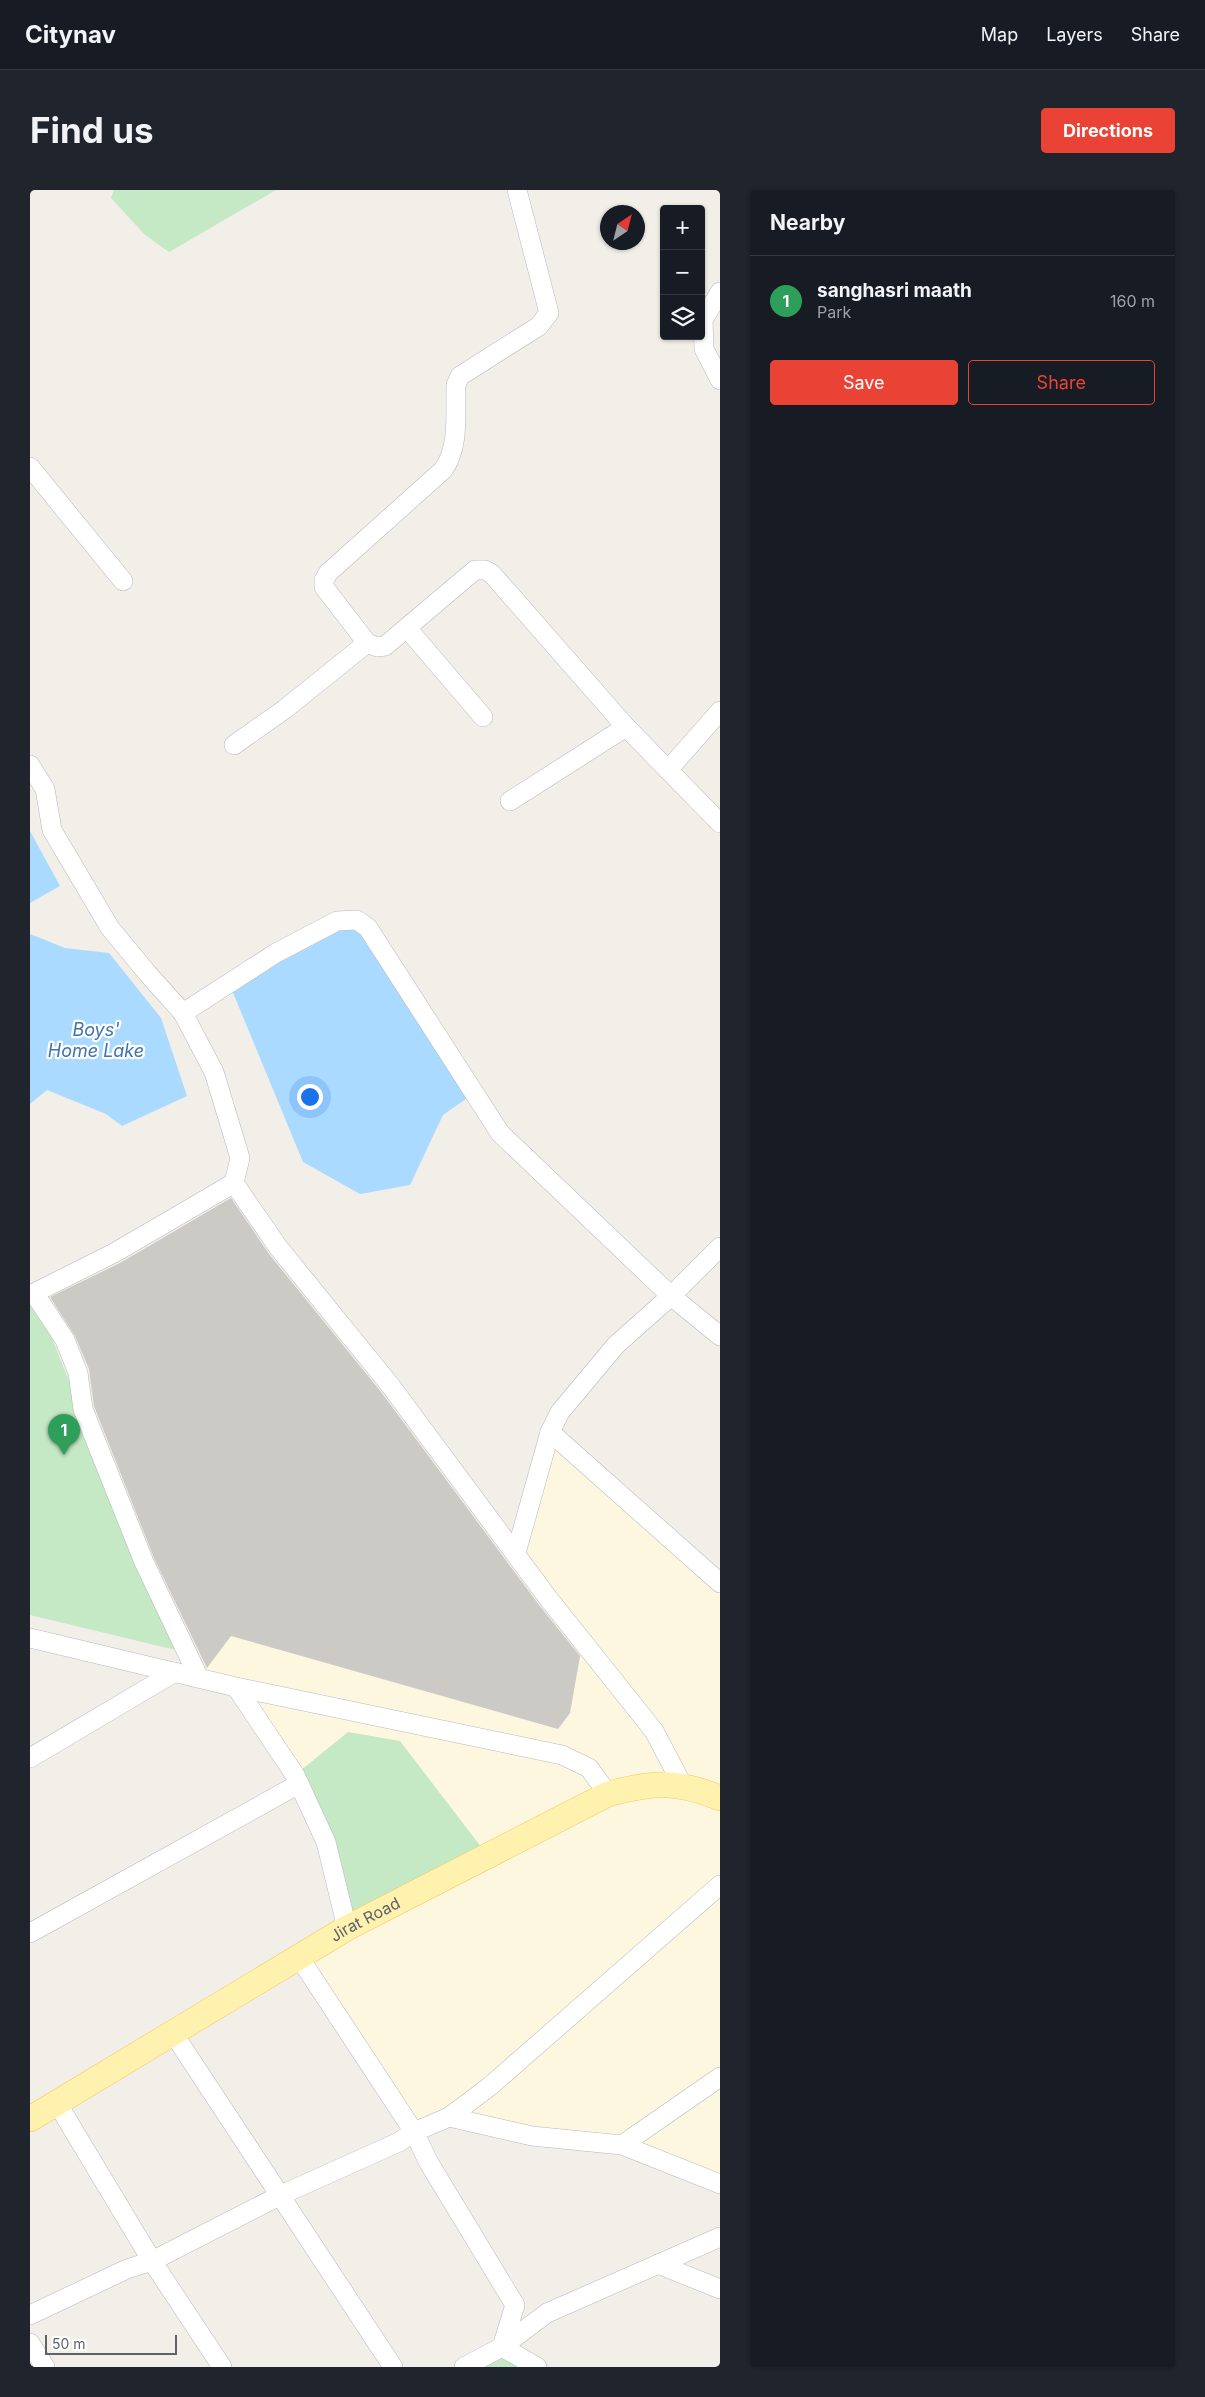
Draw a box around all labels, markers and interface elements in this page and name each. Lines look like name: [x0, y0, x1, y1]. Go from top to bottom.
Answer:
text: Citynav: [25, 20, 116, 49]
text: Map: [981, 24, 1018, 45]
text: Layers: [1046, 24, 1103, 45]
text: Share: [1131, 24, 1180, 45]
button: Directions: [1041, 108, 1175, 153]
text: Find us: [30, 109, 154, 151]
north arrow: [600, 205, 645, 250]
map controls: [660, 205, 705, 340]
button: +: [660, 205, 705, 250]
text: Nearby: [770, 210, 845, 235]
button: −: [660, 250, 705, 295]
text: sanghasri maath: [817, 279, 972, 302]
text: 1: [783, 291, 789, 311]
text: 160 m: [1110, 291, 1155, 311]
button: layers: [660, 295, 705, 340]
text: Park: [817, 302, 851, 322]
button: Save: [770, 360, 958, 405]
button: Share: [968, 360, 1155, 405]
water label: Boys' Home Lake: [48, 1019, 144, 1061]
your location: [297, 1084, 323, 1110]
pin: 1: [48, 1414, 80, 1455]
street label: Jirat Road: [326, 1893, 403, 1946]
scale bar: [45, 2332, 178, 2355]
text: 50 m: [52, 2335, 86, 2352]

